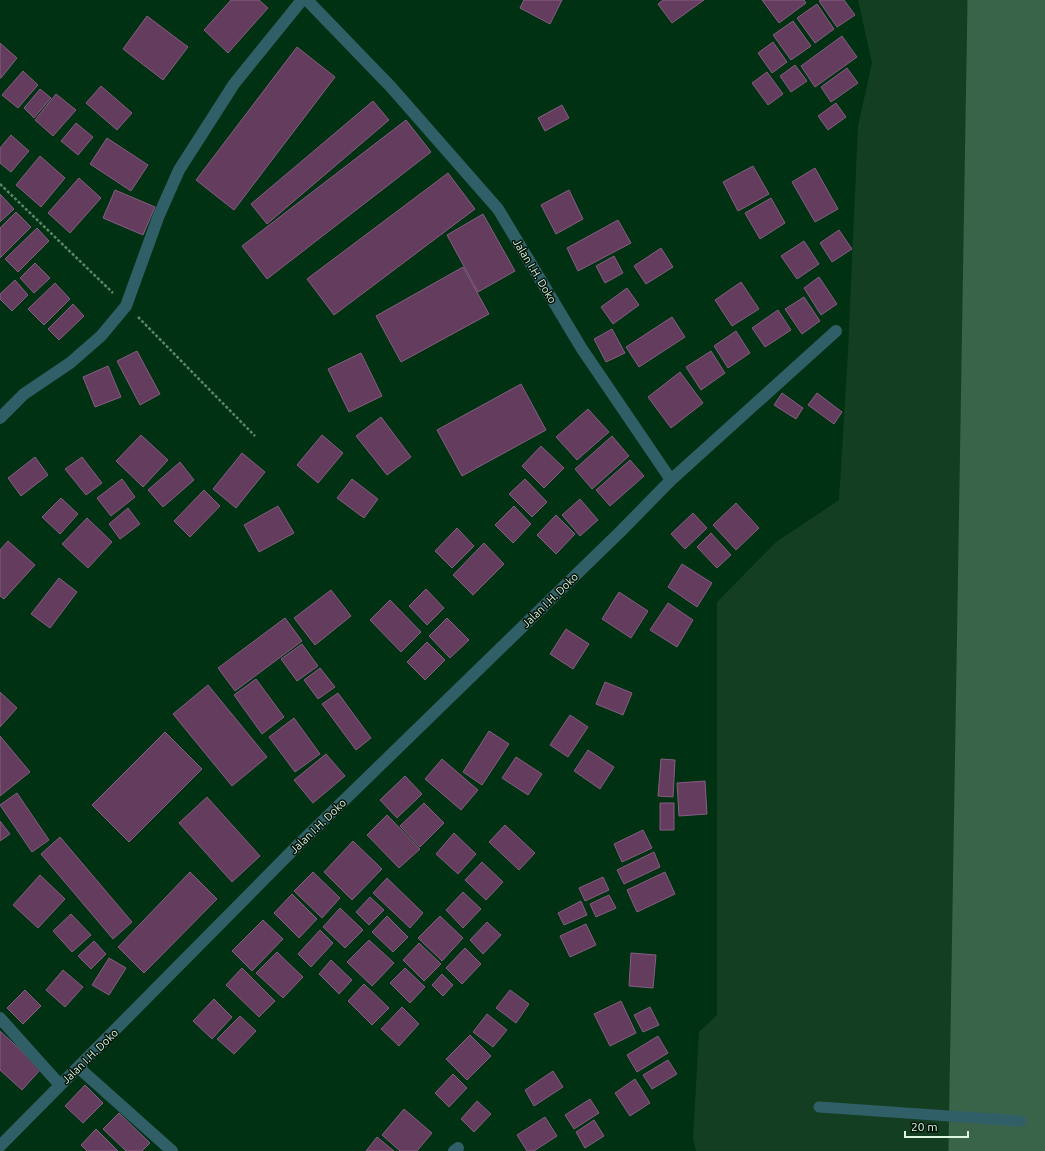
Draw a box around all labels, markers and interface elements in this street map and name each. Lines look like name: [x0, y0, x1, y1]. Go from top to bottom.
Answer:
street label: Jalan I.H. Doko: [511, 237, 559, 305]
street label: Jalan I.H. Doko: [520, 570, 580, 630]
street label: Jalan I.H. Doko: [288, 796, 348, 856]
street label: Jalan I.H. Doko: [60, 1026, 120, 1086]
scale bar: [905, 1113, 968, 1139]
text: 20 m: [911, 1120, 938, 1133]

